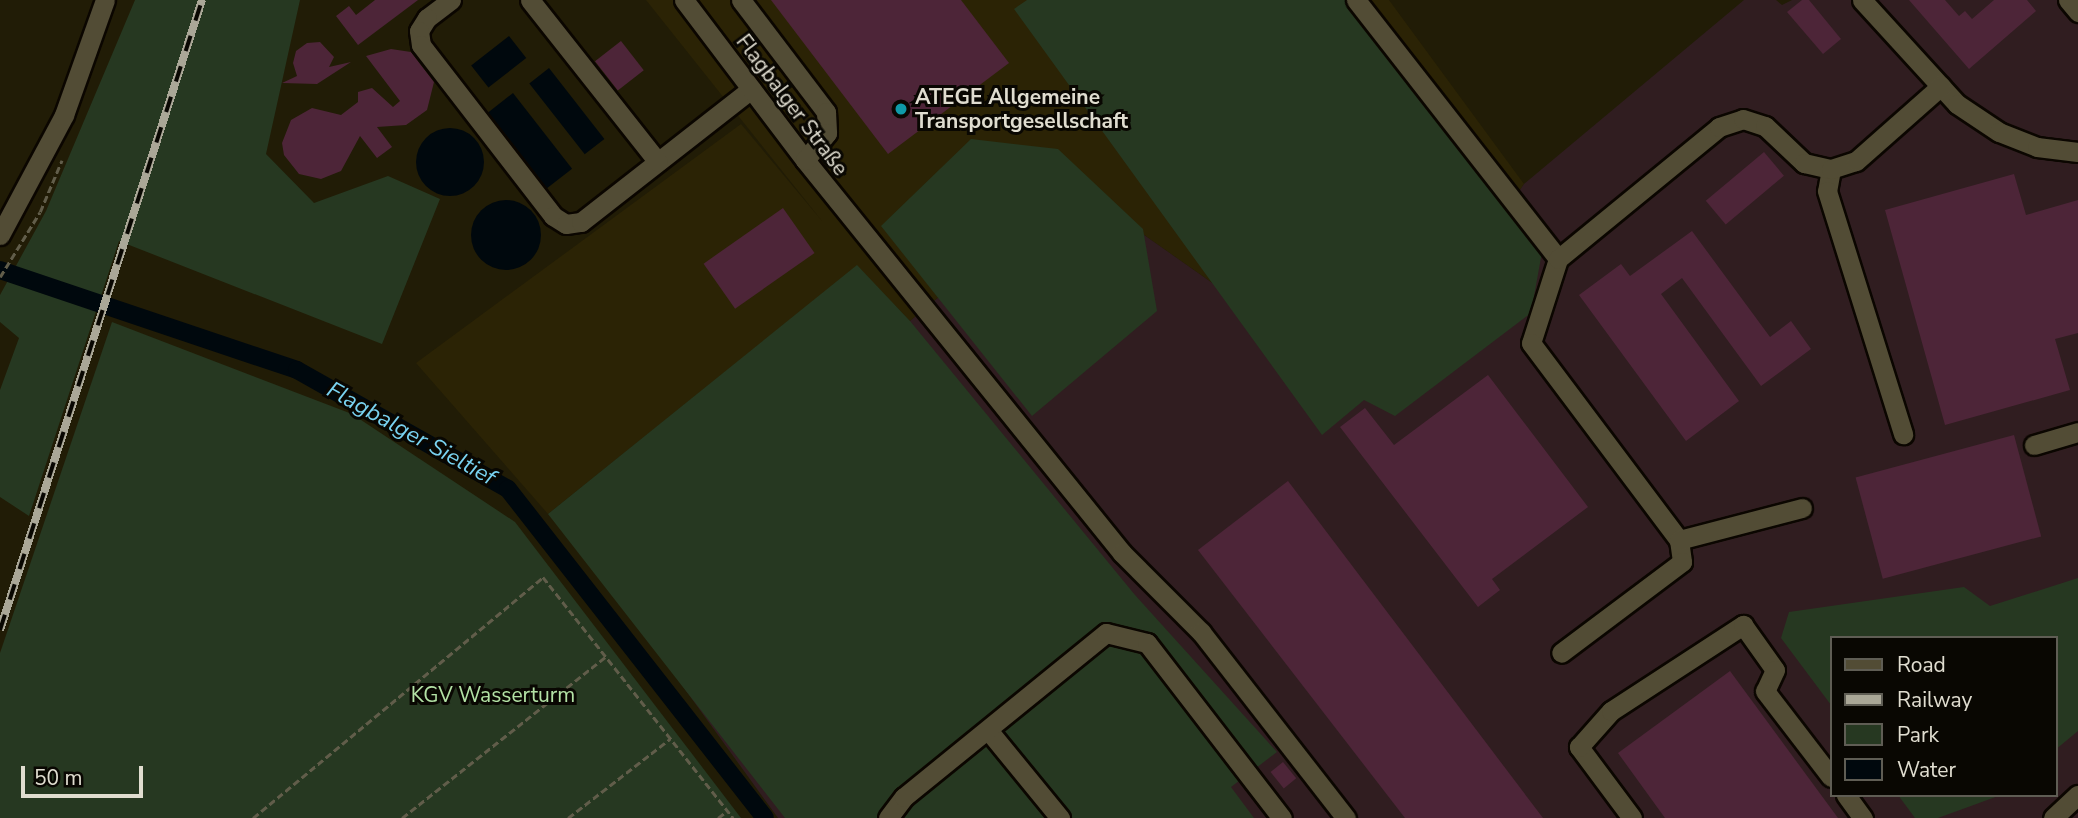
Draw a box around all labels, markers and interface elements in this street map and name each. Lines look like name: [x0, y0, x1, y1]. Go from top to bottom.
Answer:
street label: Flagbalger Straße: [731, 30, 853, 180]
place label: ATEGE Allgemeine Transportgesellschaft: [915, 84, 1128, 134]
marker: ATEGE Allgemeine Transportgesellschaft: [893, 101, 909, 117]
water label: Flagbalger Sieltief: [322, 376, 500, 492]
legend: [1829, 636, 2057, 797]
text: Road: [1897, 651, 1946, 679]
park label: KGV Wasserturm: [411, 682, 575, 708]
text: Railway: [1897, 686, 1972, 714]
text: Park: [1897, 721, 1939, 749]
scale bar: [24, 752, 147, 796]
text: Water: [1897, 756, 1956, 784]
text: 50 m: [34, 764, 83, 792]

